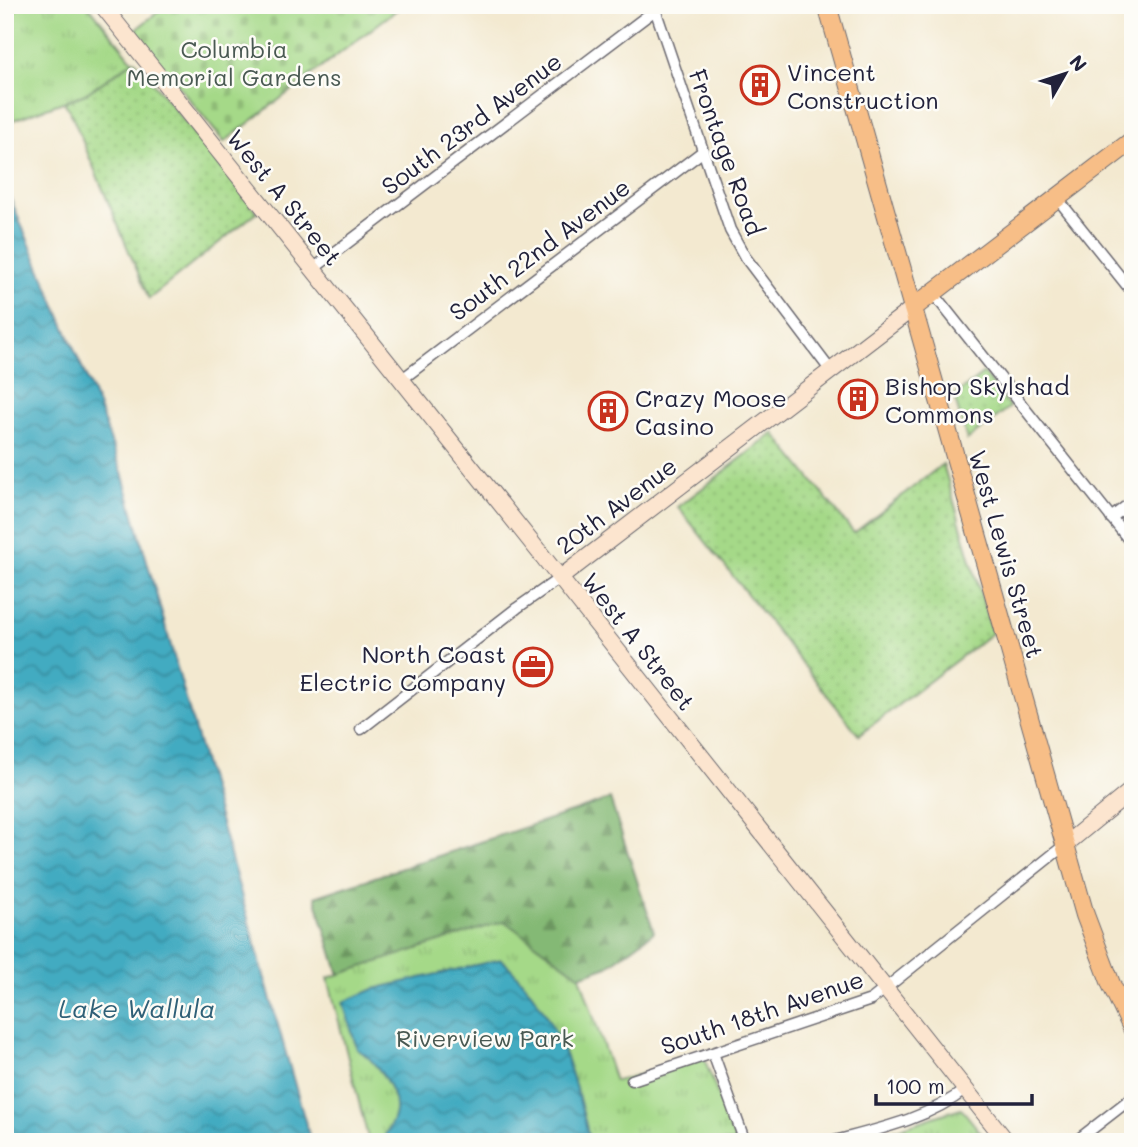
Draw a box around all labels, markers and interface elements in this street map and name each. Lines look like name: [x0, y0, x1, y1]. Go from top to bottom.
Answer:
park label: Columbia Memorial Gardens: [126, 33, 342, 92]
north arrow: [1030, 38, 1100, 108]
street label: South 23rd Avenue: [375, 45, 567, 201]
text: N: [1064, 50, 1093, 76]
place label: Vincent Construction: [787, 56, 939, 115]
building icon: Vincent Construction: [739, 64, 781, 106]
street label: Frontage Road: [683, 65, 771, 239]
street label: West A Street: [221, 123, 349, 271]
street label: South 22nd Avenue: [442, 171, 636, 327]
place label: Bishop Skylshad Commons: [885, 370, 1069, 429]
building icon: Bishop Skylshad Commons: [837, 378, 879, 420]
place label: Crazy Moose Casino: [635, 382, 787, 441]
building icon: Crazy Moose Casino: [587, 390, 629, 432]
street label: West Lewis Street: [962, 446, 1052, 662]
street label: 20th Avenue: [550, 450, 682, 560]
street label: West A Street: [576, 566, 702, 716]
place label: North Coast Electric Company: [299, 638, 506, 697]
office icon: North Coast Electric Company: [512, 646, 554, 688]
street label: South 18th Avenue: [656, 963, 868, 1061]
water label: Lake Wallula: [58, 991, 216, 1025]
park label: Riverview Park: [396, 1022, 574, 1053]
scale bar: [876, 1063, 1031, 1107]
text: 100 m: [886, 1072, 945, 1099]

